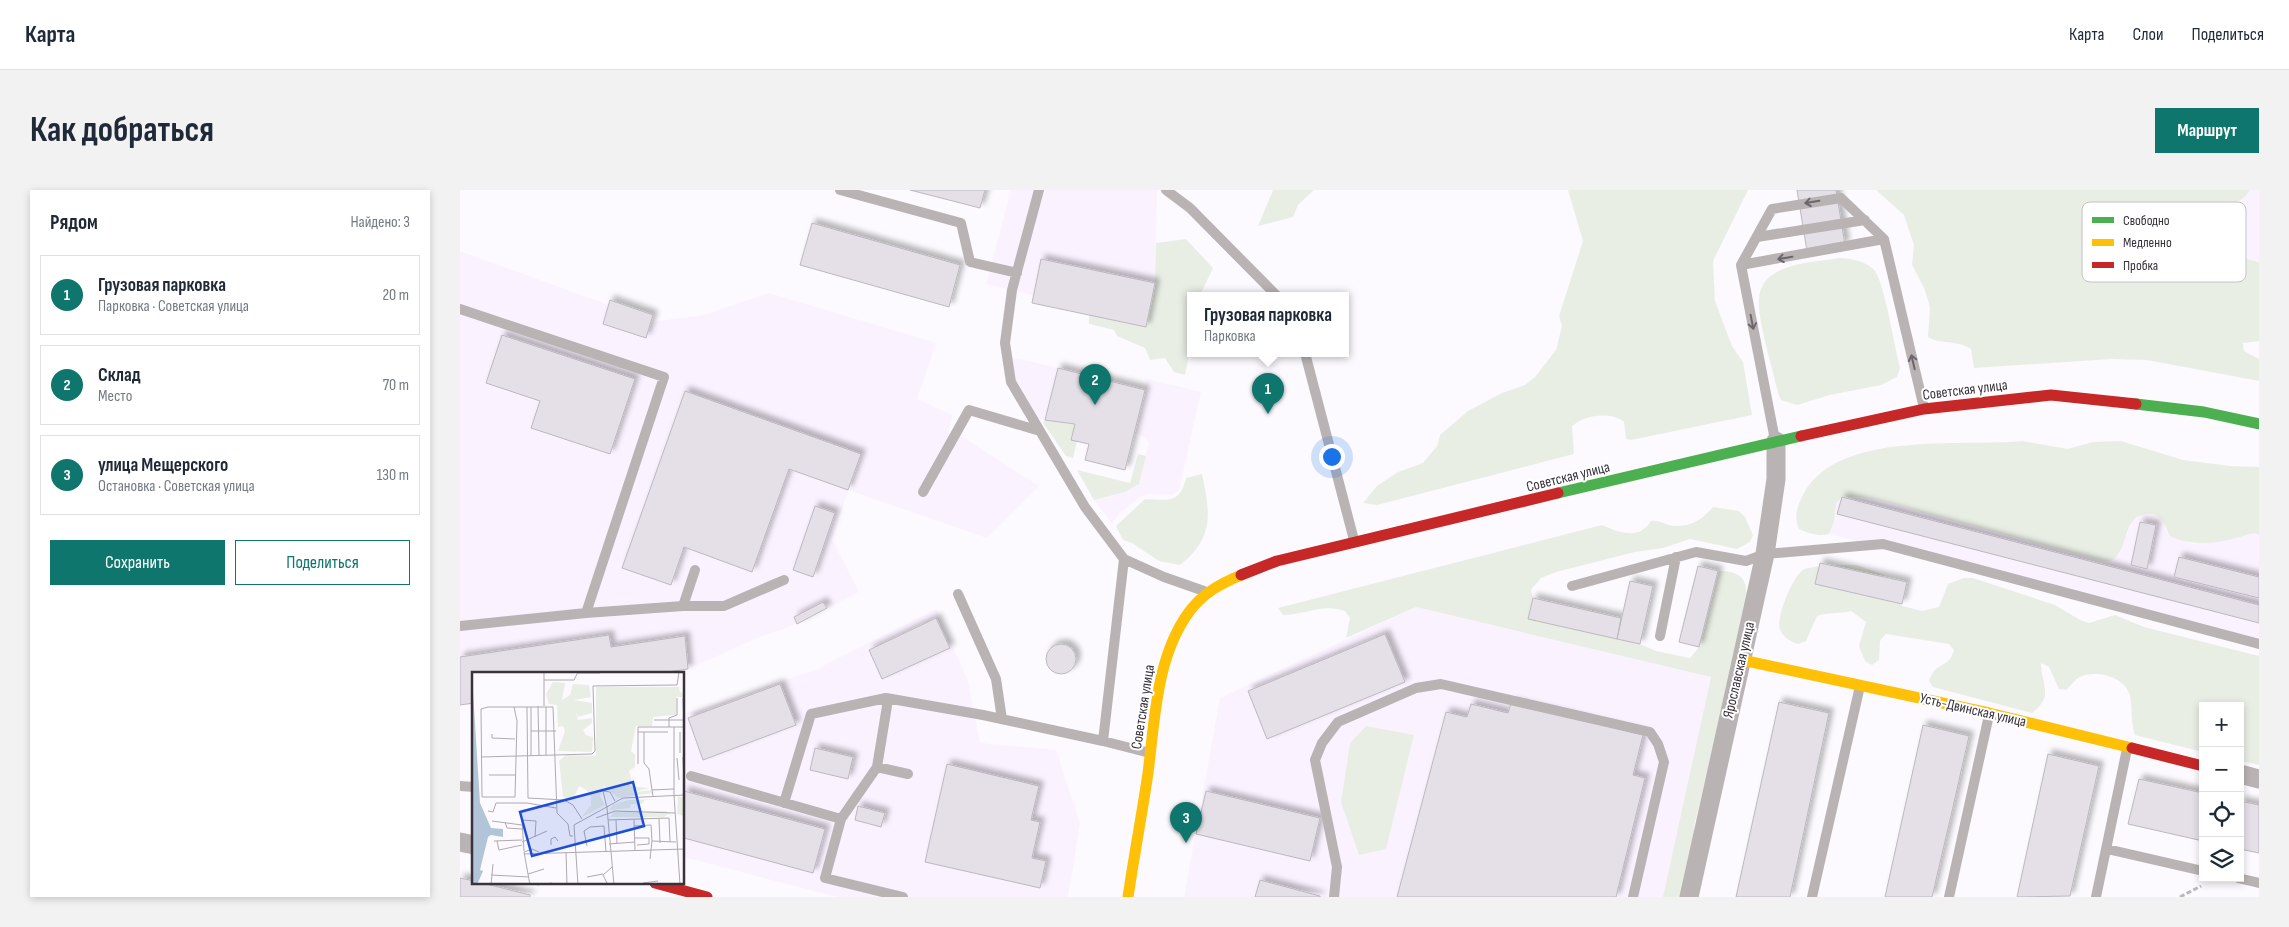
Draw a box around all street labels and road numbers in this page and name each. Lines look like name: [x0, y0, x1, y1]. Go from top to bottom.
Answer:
street label: Советская улица: [1921, 375, 2009, 405]
street label: Советская улица: [1524, 457, 1612, 497]
street label: Ярославская улица: [1719, 620, 1759, 720]
street label: Советская улица: [1127, 663, 1159, 751]
street label: Усть-Двинская улица: [1918, 689, 2028, 732]

